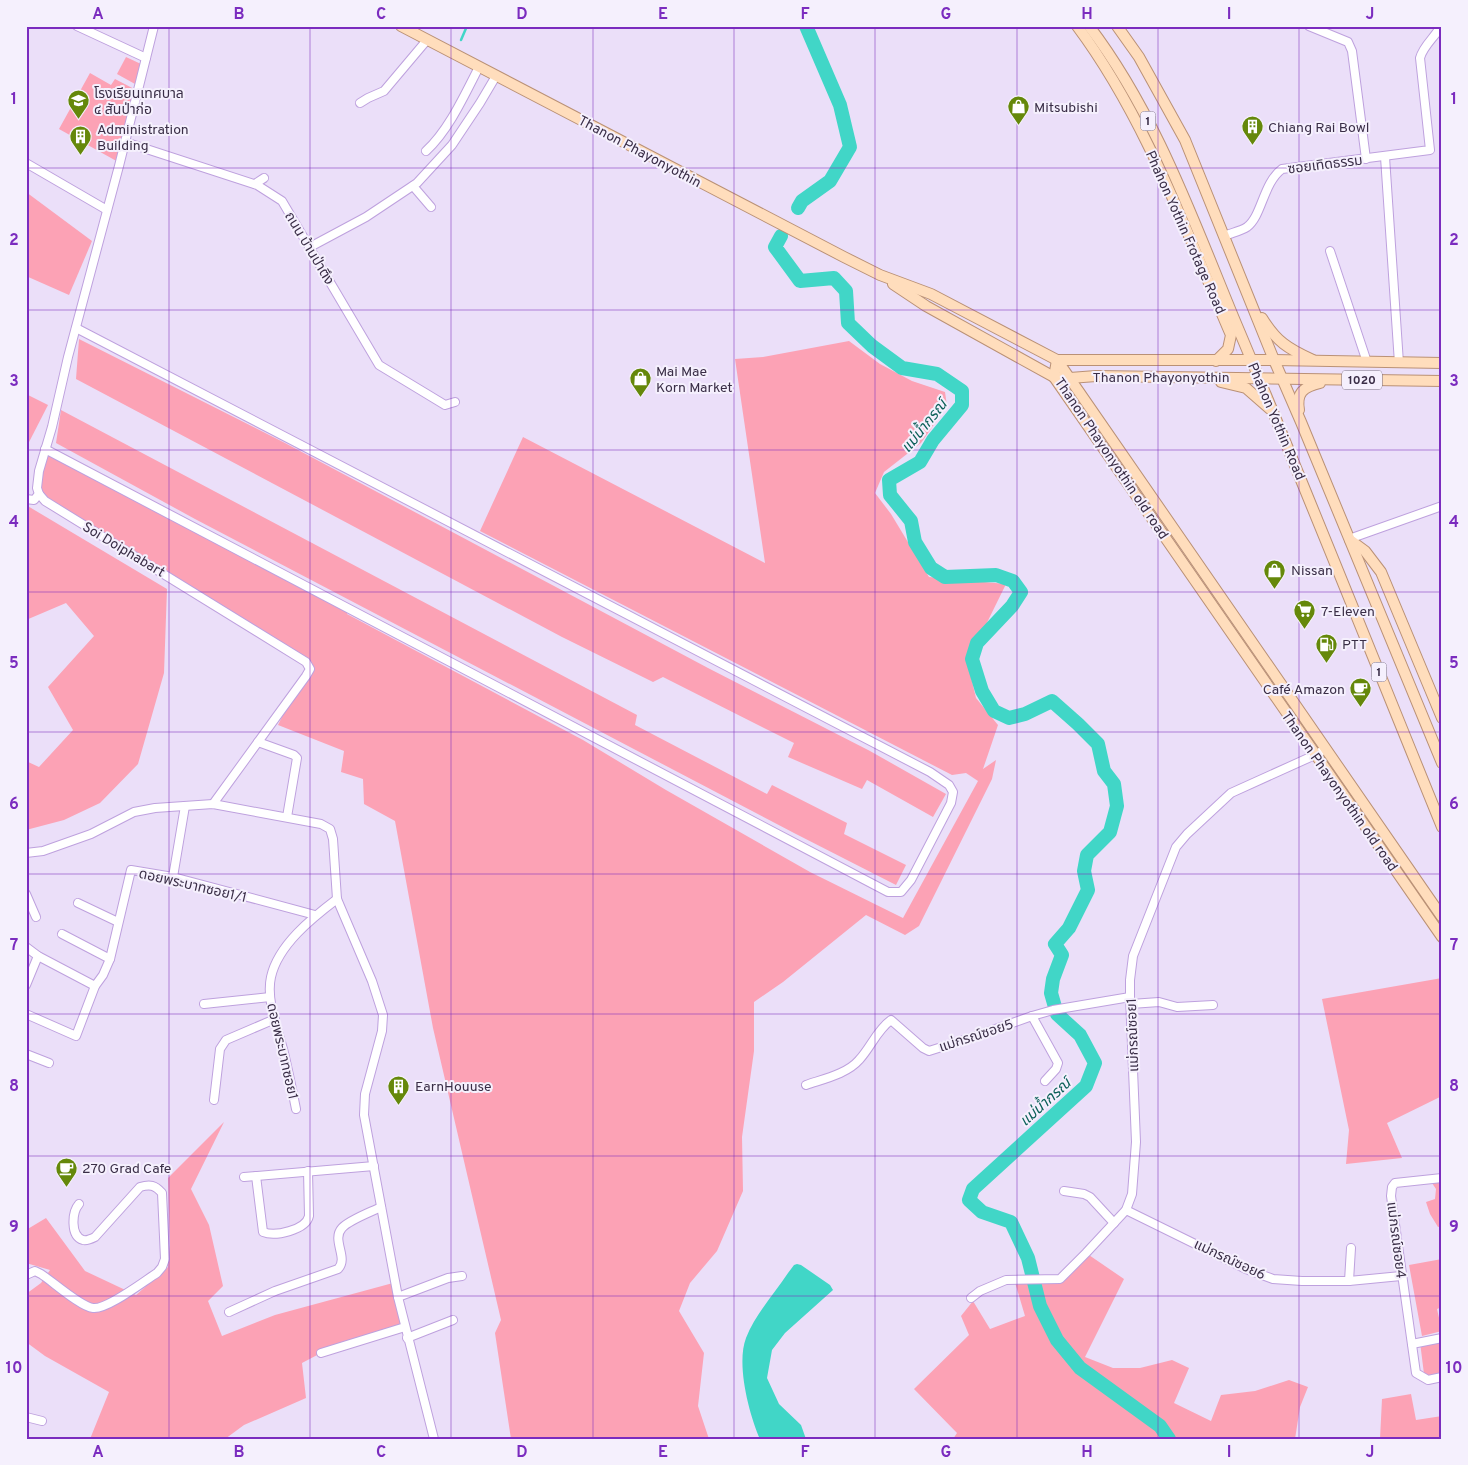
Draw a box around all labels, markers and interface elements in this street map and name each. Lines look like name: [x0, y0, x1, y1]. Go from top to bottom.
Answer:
text: A: [92, 5, 104, 25]
text: B: [233, 5, 245, 25]
text: C: [376, 5, 386, 25]
text: D: [516, 5, 528, 25]
text: E: [658, 5, 668, 25]
text: F: [800, 5, 810, 25]
text: G: [941, 5, 951, 25]
text: H: [1081, 5, 1093, 25]
text: I: [1227, 5, 1231, 25]
text: J: [1366, 5, 1374, 25]
place label: โรงเรียนเทศบาล ๔ สันป่าก่อ: [94, 86, 184, 119]
school or university icon: โรงเรียนเทศบาล ๔ สันป่าก่อ: [66, 89, 90, 120]
text: 1: [11, 90, 17, 110]
text: 1: [1451, 90, 1457, 110]
shop icon: Mitsubishi: [1006, 95, 1030, 126]
place label: Mitsubishi: [1034, 100, 1098, 117]
road number: 1: [1140, 112, 1156, 130]
street label: Thanon Phayonyothin: [575, 113, 704, 192]
building icon: Chiang Rai Bowl: [1240, 115, 1264, 146]
place label: Chiang Rai Bowl: [1268, 120, 1369, 137]
place label: Administration Building: [97, 122, 189, 155]
building icon: Administration Building: [69, 125, 93, 156]
street label: Phahon Yothin Frotage Road: [1141, 148, 1228, 317]
street label: ซอยเทิดธรรม: [1287, 152, 1364, 179]
street label: ถนน บ้านป่าตึง: [280, 209, 337, 288]
text: 2: [9, 231, 19, 251]
text: 2: [1449, 231, 1459, 251]
street label: Phahon Yothin Road: [1243, 360, 1308, 483]
place label: Mai Mae Korn Market: [656, 364, 733, 397]
shop icon: Mai Mae Korn Market: [628, 367, 652, 398]
street label: Thanon Phayonyothin: [1092, 370, 1230, 387]
road number: 1020: [1342, 370, 1382, 390]
text: 3: [9, 372, 19, 392]
text: 3: [1449, 372, 1459, 392]
street label: Thanon Phayonyothin old road: [1050, 375, 1171, 543]
water label: แม่น้ำกรณ์: [896, 392, 954, 457]
text: 4: [9, 513, 19, 533]
text: 4: [1449, 513, 1459, 533]
street label: Soi Doiphabart: [79, 519, 168, 582]
shop icon: Nissan: [1263, 558, 1287, 589]
place label: Nissan: [1291, 563, 1333, 580]
supermarket icon: 7-Eleven: [1293, 599, 1317, 630]
place label: 7-Eleven: [1321, 604, 1375, 621]
fuel station icon: PTT: [1314, 632, 1338, 663]
place label: PTT: [1342, 637, 1367, 654]
text: 5: [9, 654, 19, 674]
text: 5: [1449, 654, 1459, 674]
road number: 1: [1372, 662, 1386, 682]
cafe icon: Café Amazon: [1349, 677, 1373, 708]
place label: Café Amazon: [1263, 682, 1345, 699]
street label: Thanon Phayonyothin old road: [1277, 709, 1401, 875]
text: 6: [9, 795, 19, 815]
text: 6: [1449, 795, 1459, 815]
street label: ดอยพระบาทซอย1/1: [137, 866, 248, 907]
text: 7: [10, 936, 18, 956]
text: 7: [1450, 936, 1458, 956]
street label: แม่กรณ์ซอย1: [1123, 998, 1143, 1072]
street label: ดอยพระบาทซอย1: [262, 1002, 301, 1101]
street label: แม่กรณ์ซอย5: [937, 1015, 1016, 1056]
water label: แม่น้ำกรณ์: [1014, 1071, 1078, 1131]
building icon: EarnHouuse: [387, 1074, 411, 1105]
text: 8: [9, 1077, 19, 1097]
text: 8: [1449, 1077, 1459, 1097]
place label: EarnHouuse: [415, 1079, 491, 1096]
cafe icon: 270 Grad Cafe: [54, 1156, 78, 1187]
place label: 270 Grad Cafe: [82, 1161, 171, 1178]
street label: แม่กรณ์ซอย4: [1382, 1201, 1410, 1280]
text: 9: [9, 1218, 19, 1238]
text: 9: [1449, 1218, 1459, 1238]
street label: แม่กรณ์ซอย6: [1191, 1235, 1268, 1284]
text: 10: [6, 1359, 22, 1379]
text: 10: [1446, 1359, 1462, 1379]
text: A: [92, 1443, 104, 1463]
text: B: [233, 1443, 245, 1463]
text: C: [376, 1443, 386, 1463]
text: D: [516, 1443, 528, 1463]
text: E: [658, 1443, 668, 1463]
text: F: [800, 1443, 810, 1463]
text: G: [941, 1443, 951, 1463]
text: H: [1081, 1443, 1093, 1463]
text: I: [1227, 1443, 1231, 1463]
text: J: [1366, 1443, 1374, 1463]

